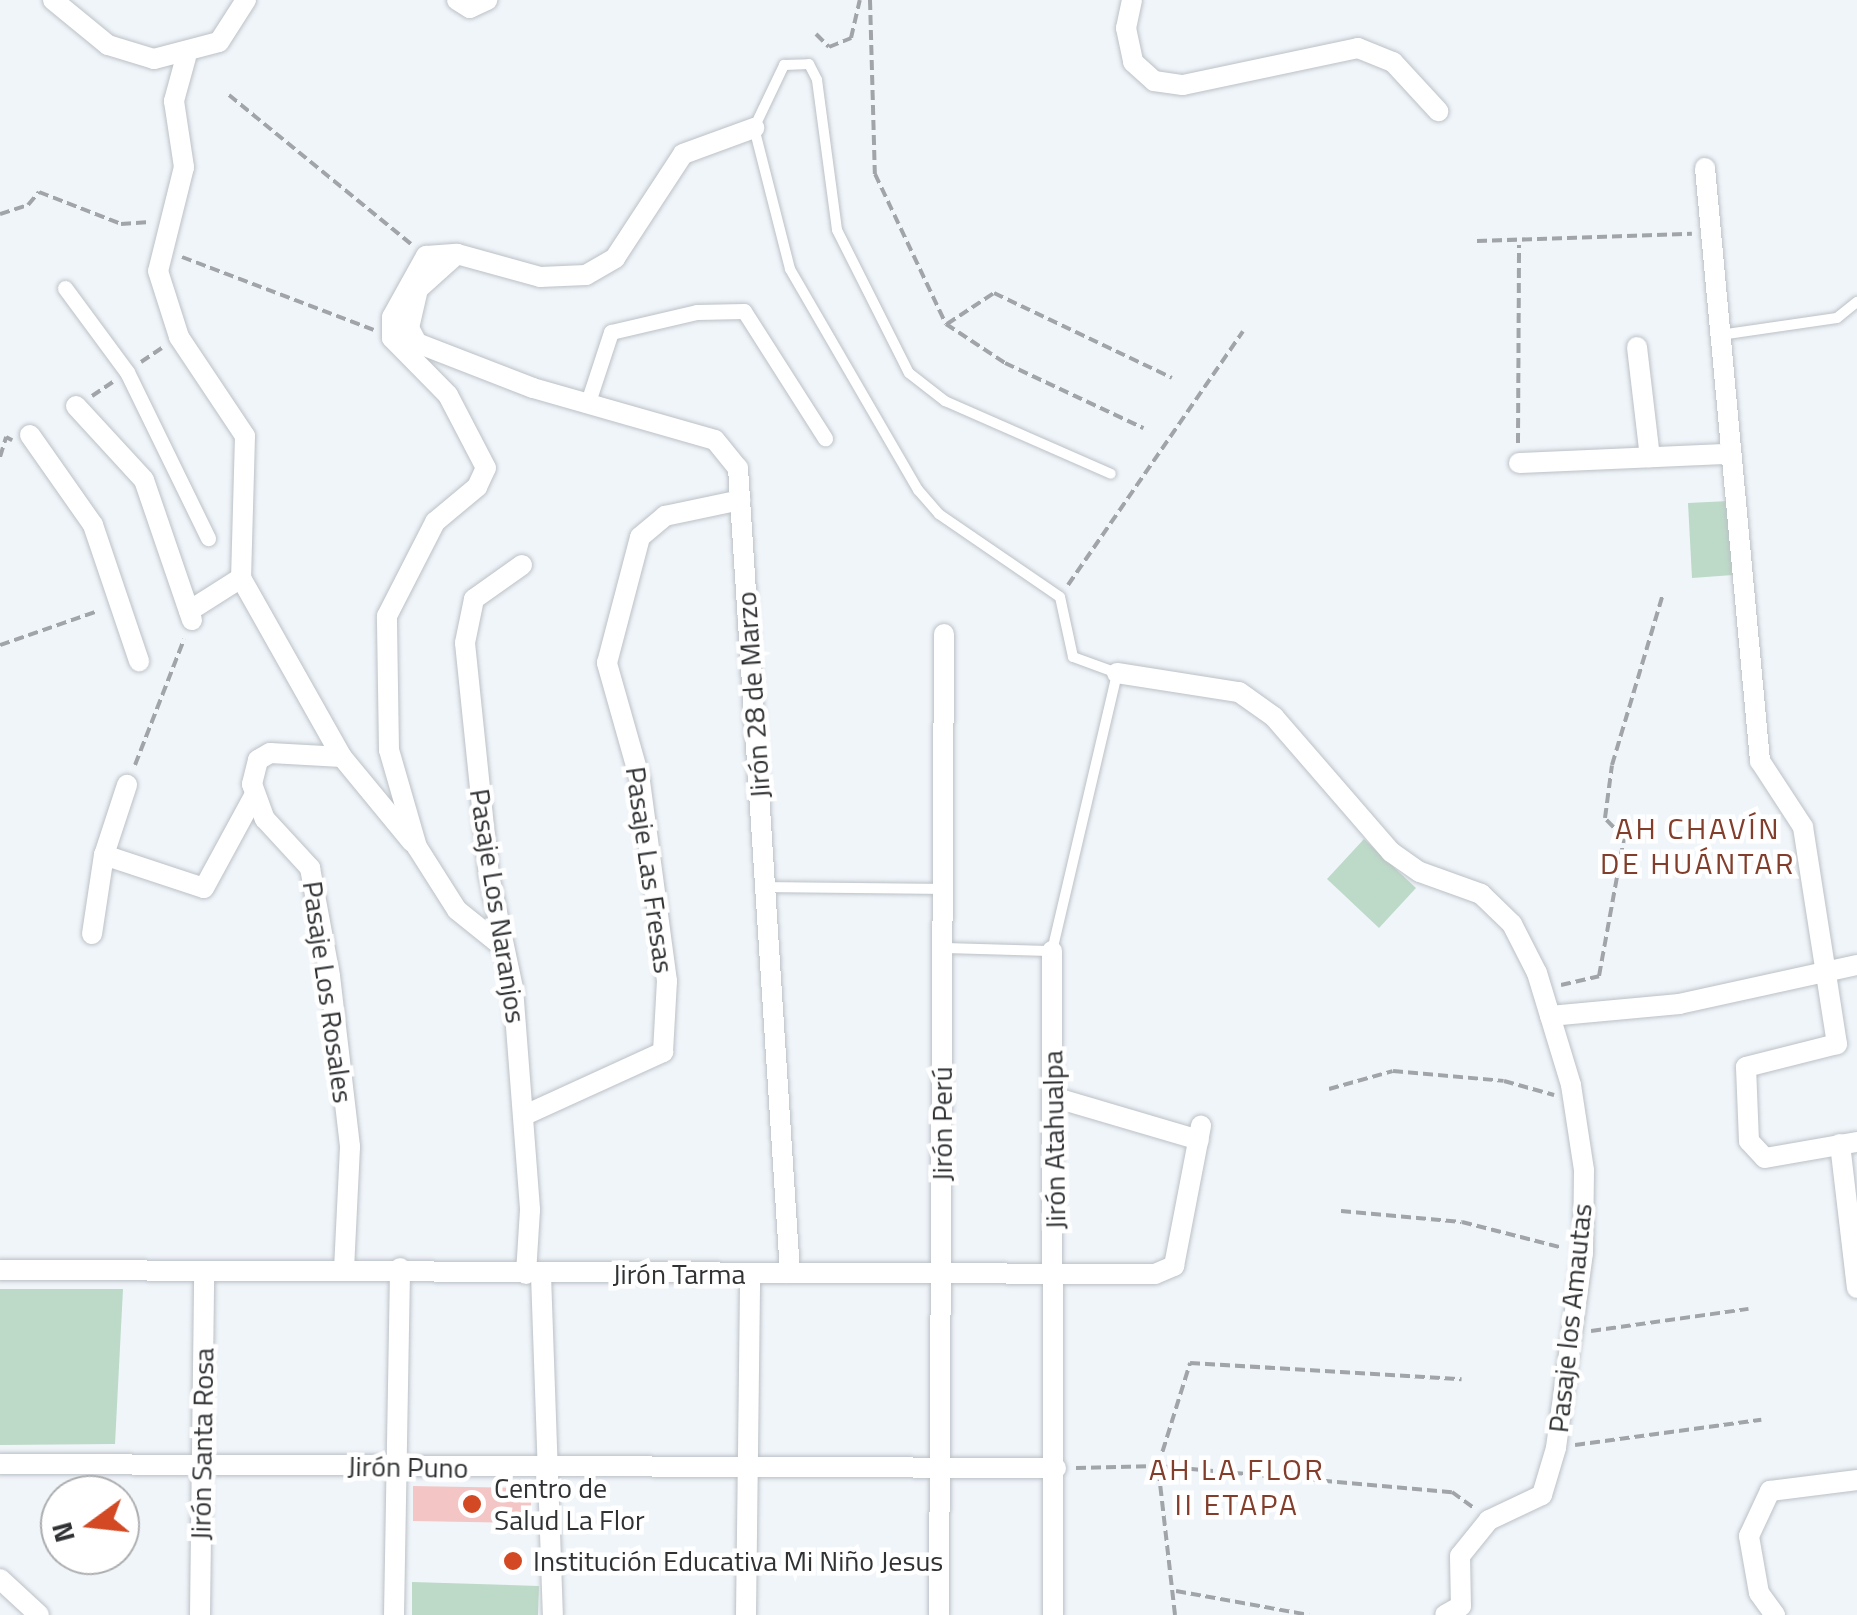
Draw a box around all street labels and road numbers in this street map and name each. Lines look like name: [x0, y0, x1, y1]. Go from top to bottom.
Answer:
street label: Jirón 28 de Marzo: [729, 591, 777, 799]
street label: Pasaje Las Fresas: [619, 765, 681, 975]
street label: Pasaje Los Naranjos: [463, 786, 533, 1026]
street label: Pasaje Los Rosales: [296, 879, 360, 1105]
street label: Jirón Atahualpa: [1036, 1050, 1072, 1230]
street label: Jirón Perú: [925, 1067, 959, 1181]
street label: Pasaje los Amautas: [1541, 1202, 1599, 1434]
street label: Jirón Tarma: [613, 1257, 745, 1291]
street label: Jirón Santa Rosa: [184, 1347, 220, 1541]
street label: Jirón Puno: [347, 1449, 469, 1485]

